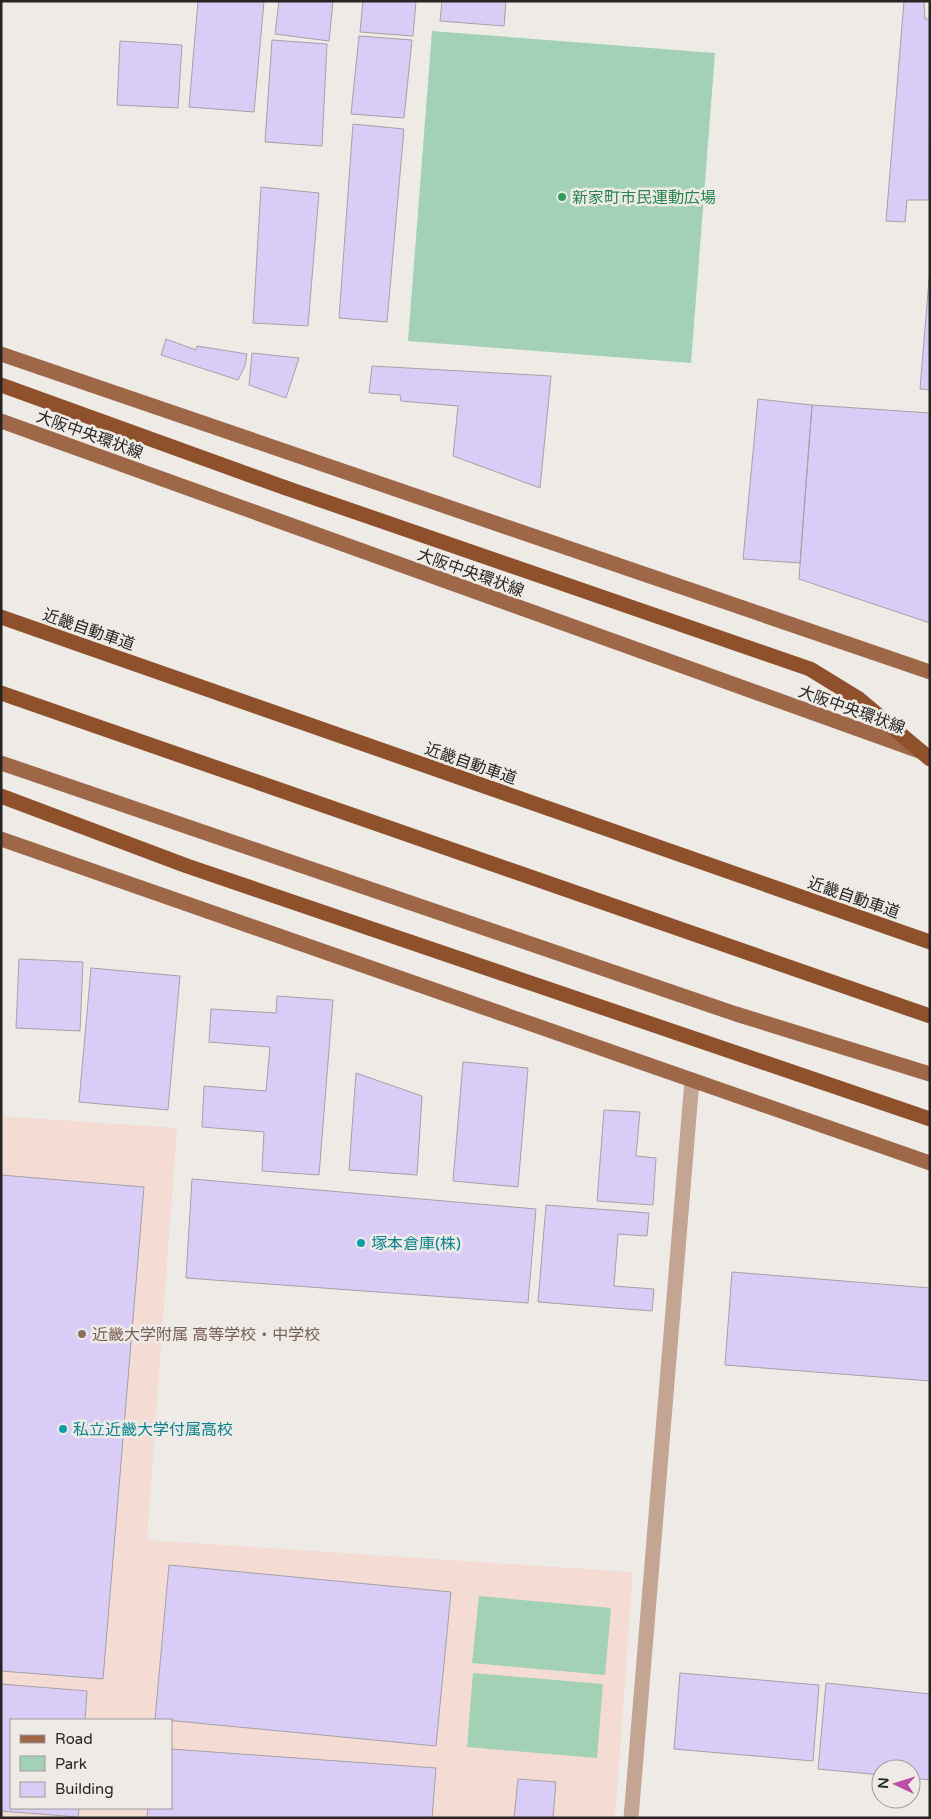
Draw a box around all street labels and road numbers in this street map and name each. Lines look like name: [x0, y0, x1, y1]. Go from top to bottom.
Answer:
street label: 大阪中央環状線: [34, 406, 146, 463]
street label: 大阪中央環状線: [415, 544, 527, 601]
street label: 近畿自動車道: [40, 605, 137, 655]
street label: 大阪中央環状線: [796, 681, 908, 738]
street label: 近畿自動車道: [422, 739, 519, 789]
street label: 近畿自動車道: [805, 873, 902, 923]

